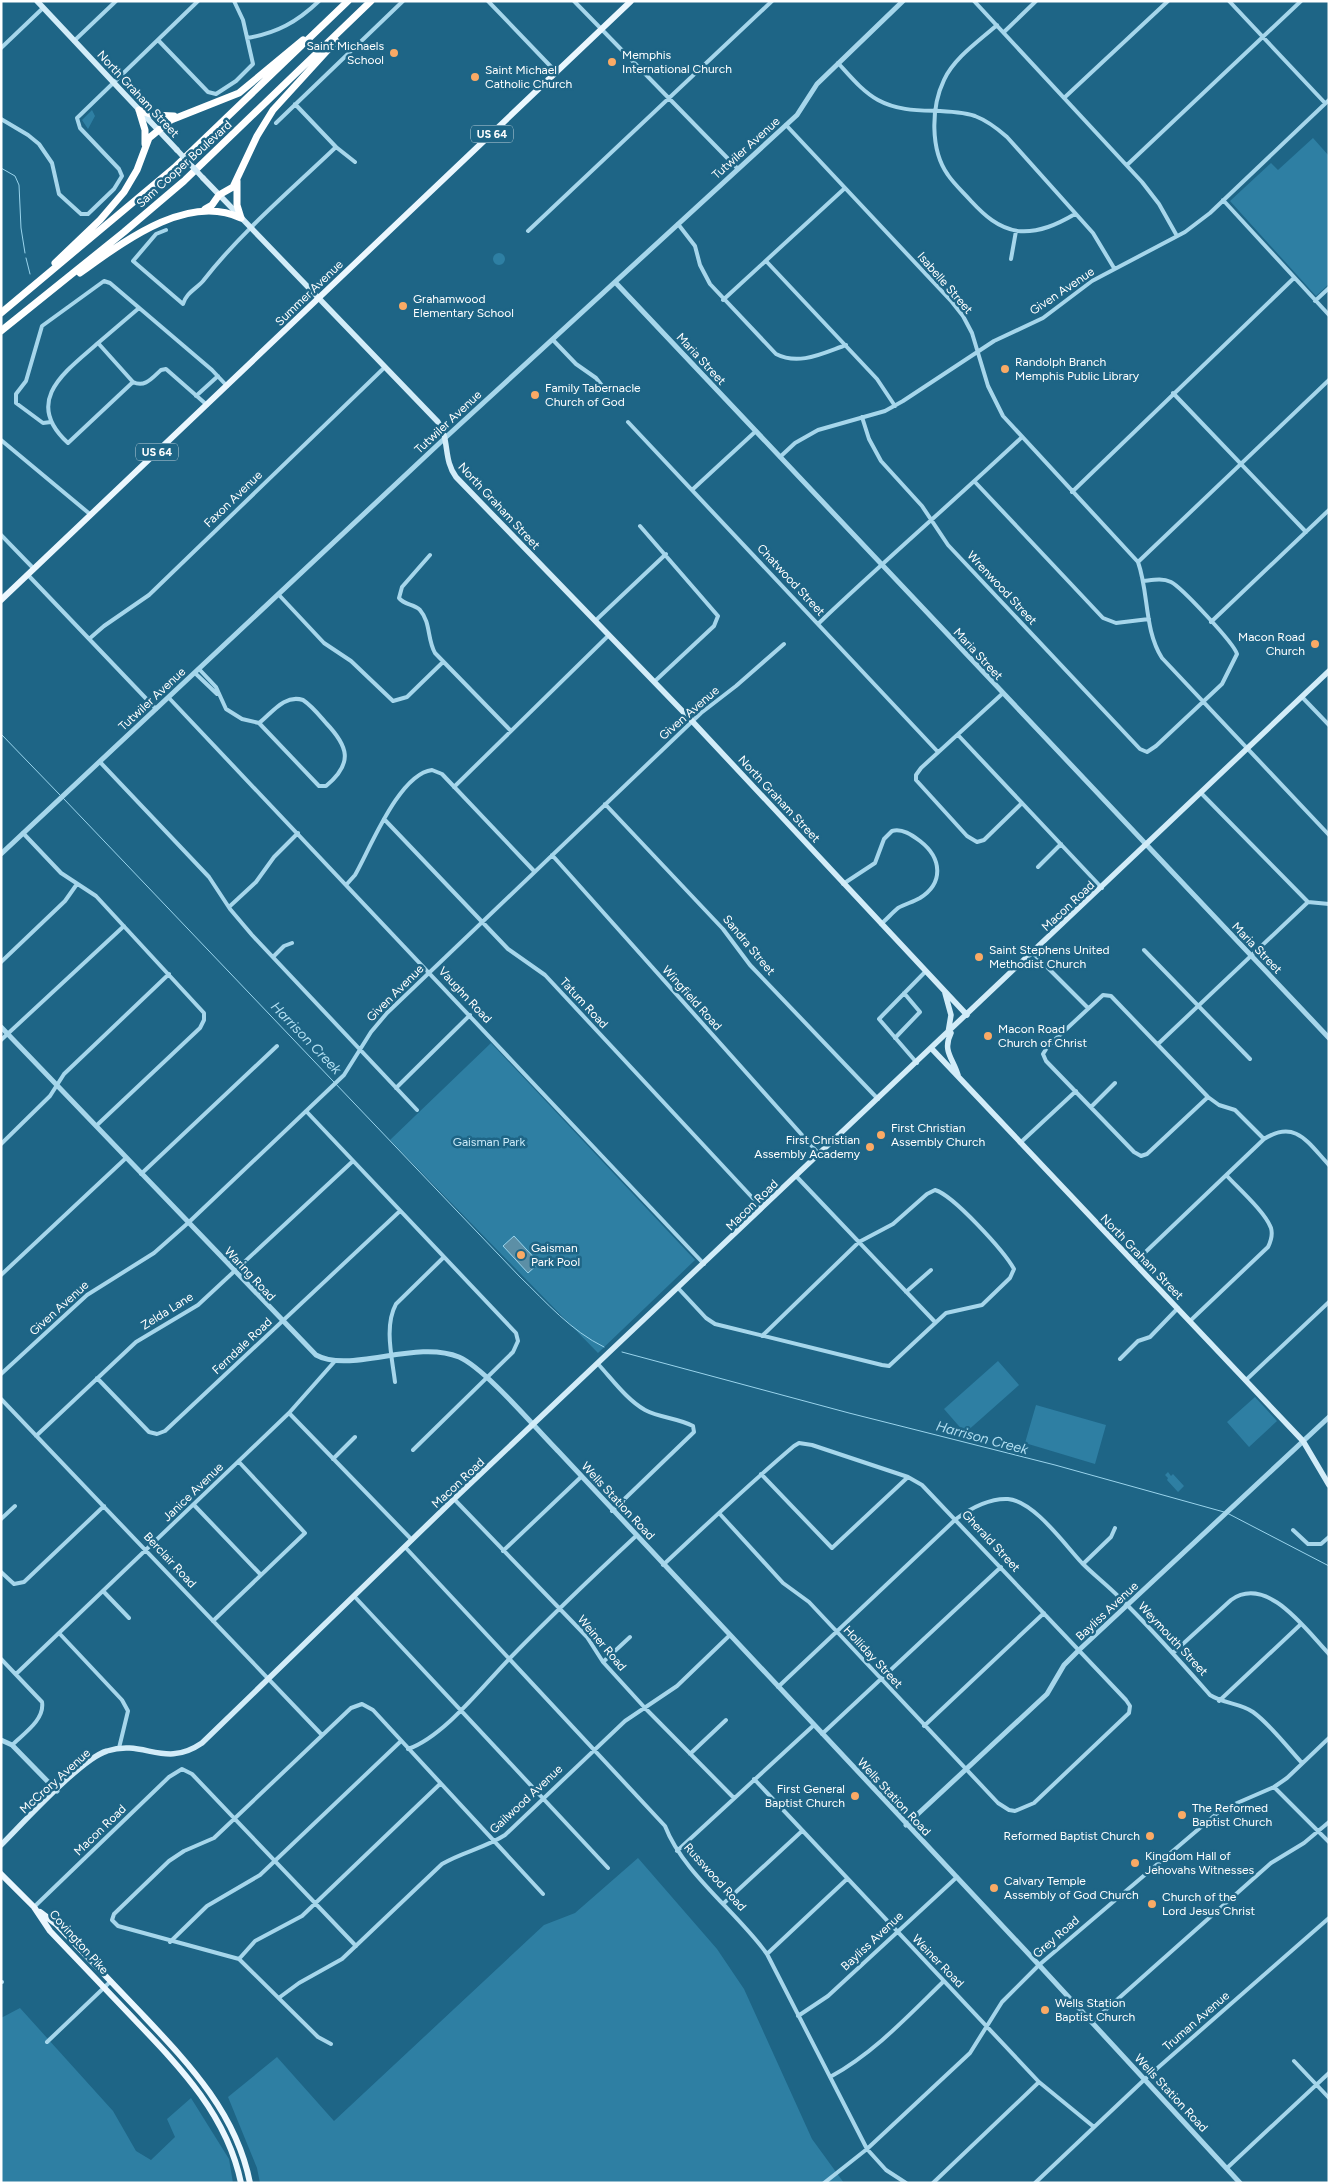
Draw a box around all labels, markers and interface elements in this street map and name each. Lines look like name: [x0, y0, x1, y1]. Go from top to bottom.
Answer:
place label: Saint Michaels School: [307, 39, 384, 67]
marker: Saint Michaels School: [388, 47, 400, 59]
street label: North Graham Street: [94, 48, 182, 141]
place label: Memphis International Church: [622, 48, 732, 76]
marker: Memphis International Church: [606, 56, 618, 68]
place label: Saint Michael Catholic Church: [485, 63, 572, 91]
marker: Saint Michael Catholic Church: [469, 71, 481, 83]
street label: Tutwiler Avenue: [709, 114, 783, 182]
street label: Sam Cooper Boulevard: [134, 118, 234, 210]
road number: US 64: [471, 126, 513, 142]
street label: Isabelle Street: [914, 249, 976, 317]
street label: Summer Avenue: [272, 257, 346, 329]
street label: Given Avenue: [1027, 264, 1097, 318]
place label: Grahamwood Elementary School: [413, 292, 514, 320]
marker: Grahamwood Elementary School: [397, 300, 409, 312]
street label: Maria Street: [673, 330, 729, 388]
place label: Randolph Branch Memphis Public Library: [1015, 355, 1140, 383]
marker: Randolph Branch Memphis Public Library: [999, 363, 1011, 375]
place label: Family Tabernacle Church of God: [545, 381, 641, 409]
street label: Tutwiler Avenue: [412, 387, 485, 457]
marker: Family Tabernacle Church of God: [529, 389, 541, 401]
road number: US 64: [136, 444, 178, 461]
street label: North Graham Street: [455, 460, 543, 553]
street label: Faxon Avenue: [201, 467, 265, 530]
street label: Chatwood Street: [754, 541, 828, 619]
street label: Wrenwood Street: [964, 548, 1040, 628]
street label: Maria Street: [950, 625, 1006, 683]
place label: Macon Road Church: [1238, 630, 1305, 658]
marker: Macon Road Church: [1309, 638, 1321, 650]
street label: Tutwiler Avenue: [116, 664, 189, 734]
street label: Given Avenue: [656, 683, 722, 743]
street label: North Graham Street: [735, 753, 823, 846]
street label: Macon Road: [1039, 878, 1097, 934]
street label: Sandra Street: [720, 912, 778, 978]
street label: Maria Street: [1229, 919, 1285, 977]
place label: Saint Stephens United Methodist Church: [989, 943, 1110, 971]
marker: Saint Stephens United Methodist Church: [973, 951, 985, 963]
street label: Given Avenue: [364, 961, 427, 1024]
street label: Wingfield Road: [659, 963, 725, 1033]
street label: Vaughn Road: [435, 964, 495, 1026]
street label: Tatum Road: [557, 975, 611, 1031]
water label: Harrison Creek: [267, 998, 346, 1079]
place label: Macon Road Church of Christ: [998, 1022, 1087, 1050]
marker: Macon Road Church of Christ: [982, 1030, 994, 1042]
place label: First Christian Assembly Church: [891, 1121, 986, 1149]
marker: First Christian Assembly Church: [875, 1129, 887, 1141]
place label: First Christian Assembly Academy: [754, 1133, 861, 1161]
park label: Gaisman Park: [453, 1135, 525, 1149]
marker: First Christian Assembly Academy: [864, 1141, 876, 1153]
street label: Macon Road: [723, 1177, 781, 1233]
street label: North Graham Street: [1098, 1211, 1187, 1303]
place label: Gaisman Park Pool: [531, 1241, 580, 1269]
street label: Waring Road: [222, 1244, 278, 1304]
marker: Gaisman Park Pool: [515, 1249, 527, 1261]
street label: Given Avenue: [27, 1277, 92, 1338]
street label: Zelda Lane: [138, 1289, 196, 1332]
street label: Ferndale Road: [209, 1315, 275, 1377]
water label: Harrison Creek: [934, 1418, 1031, 1459]
street label: Macon Road: [429, 1455, 487, 1511]
street label: Janice Avenue: [160, 1459, 226, 1524]
street label: Wells Station Road: [578, 1459, 658, 1543]
street label: Gherald Street: [959, 1507, 1023, 1575]
street label: Berclair Road: [141, 1529, 199, 1591]
street label: Bayliss Avenue: [1073, 1578, 1141, 1643]
street label: Weymouth Street: [1135, 1599, 1211, 1679]
street label: Weiner Road: [575, 1612, 629, 1674]
street label: Holliday Street: [841, 1623, 906, 1691]
street label: McCrory Avenue: [17, 1745, 94, 1816]
street label: Wells Station Road: [854, 1755, 934, 1839]
street label: Gailwood Avenue: [487, 1761, 566, 1836]
place label: First General Baptist Church: [765, 1782, 845, 1810]
marker: First General Baptist Church: [849, 1790, 861, 1802]
place label: The Reformed Baptist Church: [1192, 1801, 1273, 1829]
street label: Macon Road: [71, 1802, 129, 1858]
marker: The Reformed Baptist Church: [1176, 1809, 1188, 1821]
place label: Reformed Baptist Church: [1004, 1829, 1140, 1843]
marker: Reformed Baptist Church: [1144, 1830, 1156, 1842]
street label: Russwood Road: [681, 1840, 749, 1914]
place label: Kingdom Hall of Jehovahs Witnesses: [1145, 1849, 1255, 1877]
marker: Kingdom Hall of Jehovahs Witnesses: [1129, 1857, 1141, 1869]
place label: Calvary Temple Assembly of God Church: [1004, 1874, 1139, 1902]
marker: Calvary Temple Assembly of God Church: [988, 1882, 1000, 1894]
place label: Church of the Lord Jesus Christ: [1162, 1890, 1256, 1918]
marker: Church of the Lord Jesus Christ: [1146, 1898, 1158, 1910]
street label: Covington Pike: [47, 1907, 112, 1977]
street label: Bayliss Avenue: [838, 1908, 906, 1973]
street label: Grey Road: [1030, 1913, 1082, 1961]
street label: Weiner Road: [909, 1932, 967, 1990]
street label: Truman Avenue: [1160, 1988, 1232, 2054]
place label: Wells Station Baptist Church: [1055, 1996, 1136, 2024]
marker: Wells Station Baptist Church: [1039, 2004, 1051, 2016]
street label: Wells Station Road: [1131, 2051, 1211, 2135]

